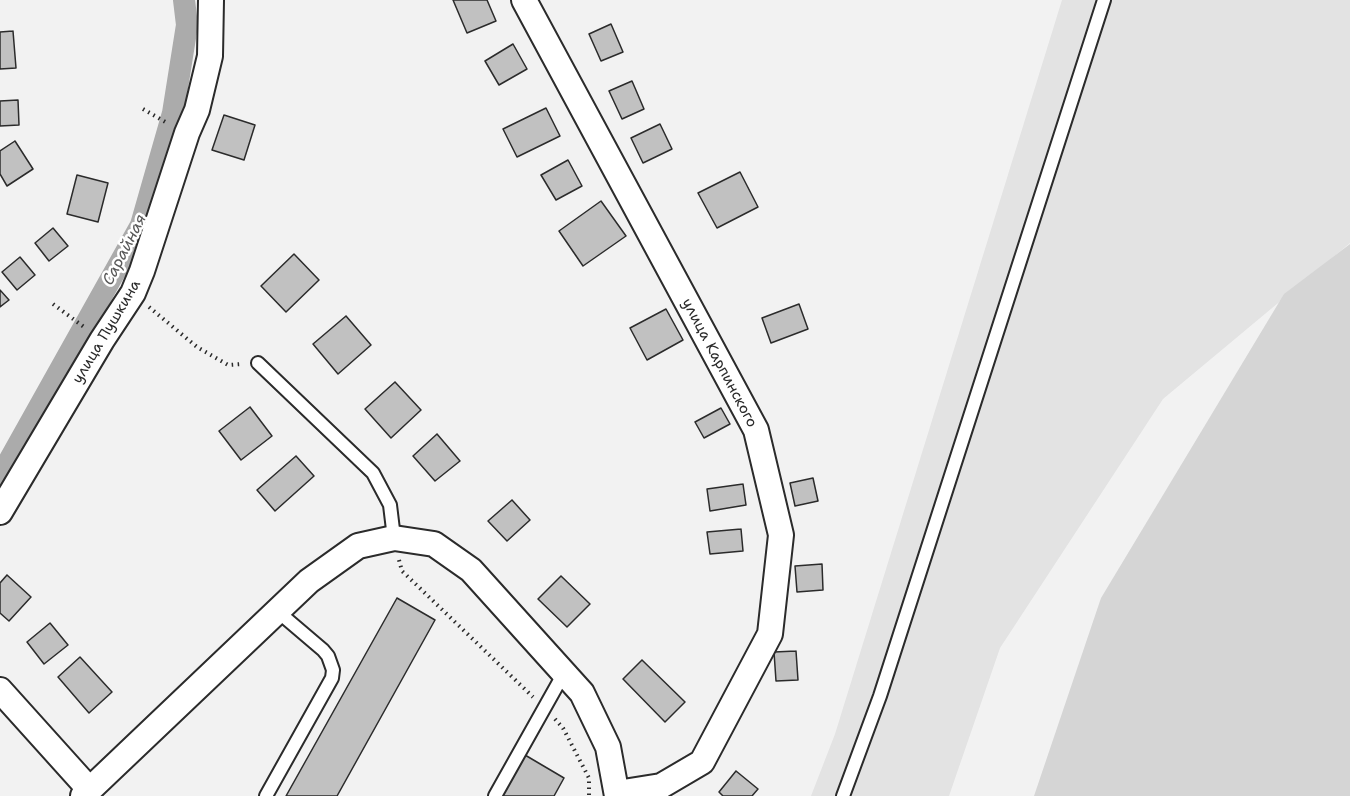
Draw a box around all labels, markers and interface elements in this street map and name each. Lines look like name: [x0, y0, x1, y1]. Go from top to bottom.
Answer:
water label: Сарайная: [99, 211, 151, 289]
street label: улица Пушкина: [69, 277, 145, 387]
street label: улица Карпинского: [677, 295, 761, 431]

